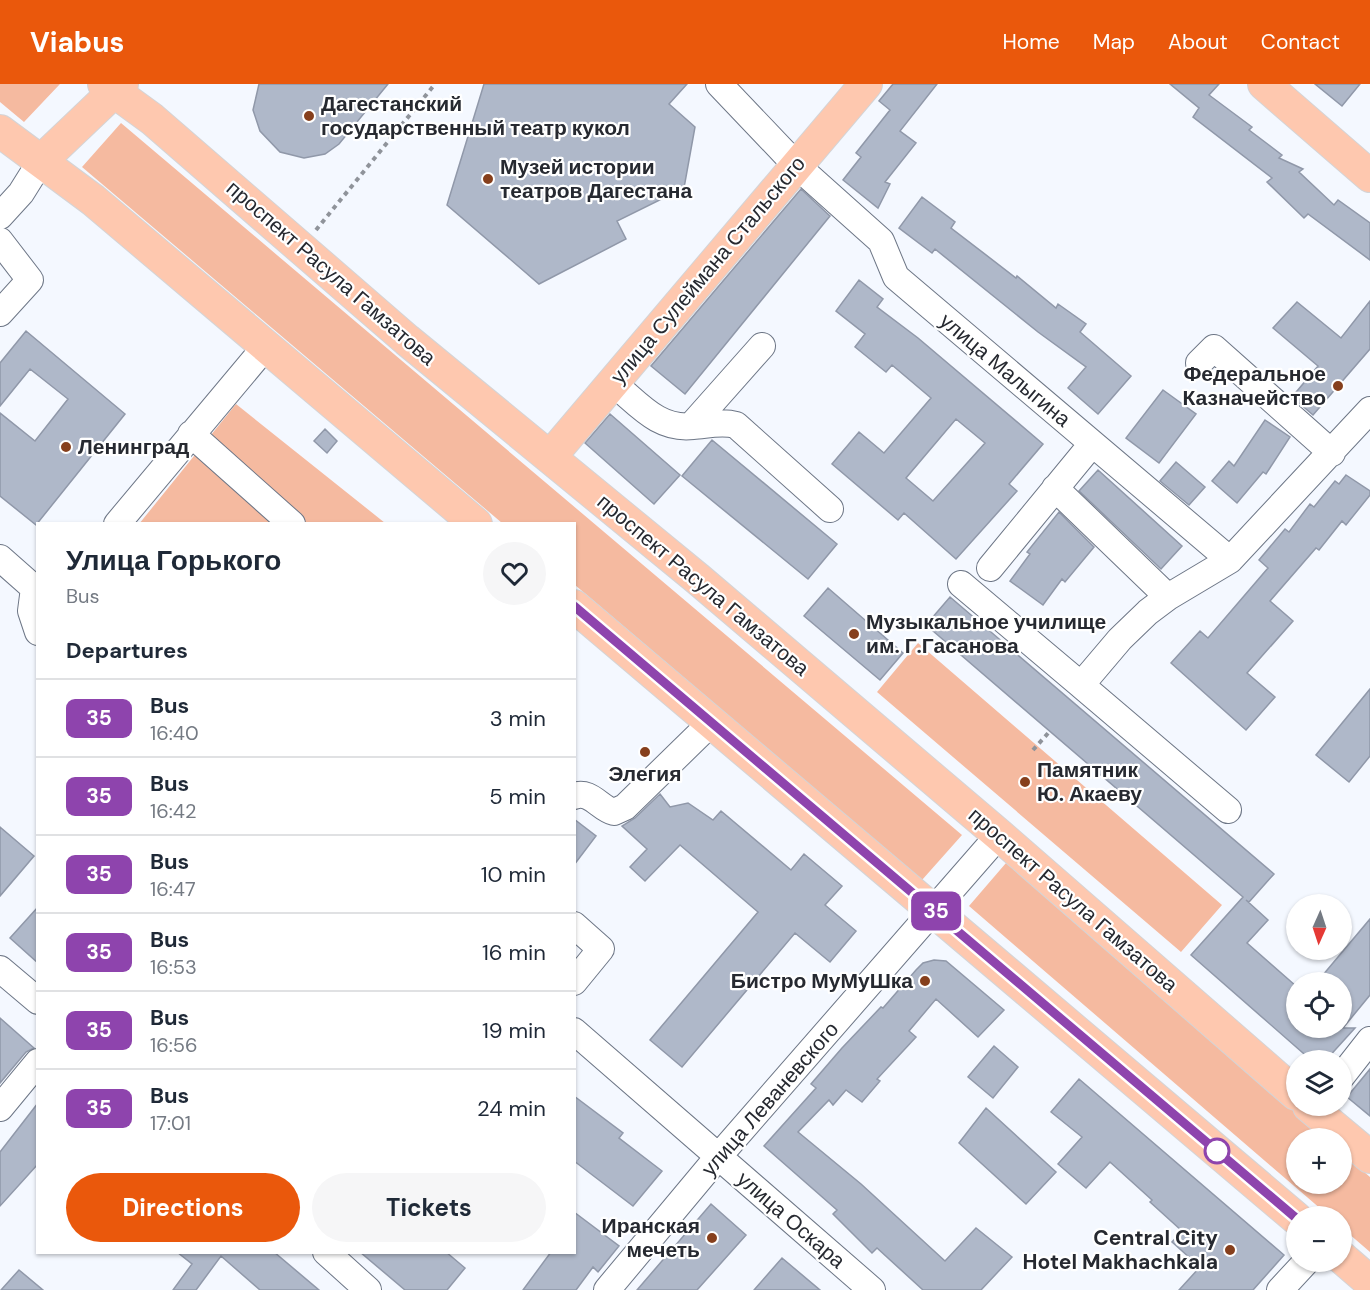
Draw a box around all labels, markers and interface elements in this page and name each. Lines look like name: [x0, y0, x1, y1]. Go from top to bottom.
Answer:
text: Viabus: [30, 24, 124, 61]
text: Home: [1002, 28, 1060, 56]
text: Map: [1093, 28, 1135, 56]
text: About: [1168, 28, 1228, 56]
text: Contact: [1261, 28, 1340, 56]
place label: Дагестанский государственный театр кукол: [321, 90, 630, 142]
marker: Дагестанский государственный театр кукол: [302, 109, 316, 123]
street label: улица Сулеймана Стальского: [604, 150, 812, 390]
place label: Музей истории театров Дагестана: [500, 153, 693, 205]
marker: Музей истории театров Дагестана: [481, 172, 495, 186]
street label: проспект Расула Гамзатова: [220, 174, 442, 372]
street label: улица Малыгина: [934, 307, 1077, 433]
place label: Федеральное Казначейство: [1183, 360, 1326, 412]
marker: Федеральное Казначейство: [1331, 379, 1345, 393]
place label: Ленинград: [78, 433, 189, 461]
marker: Ленинград: [59, 440, 73, 454]
street label: проспект Расула Гамзатова: [591, 488, 815, 682]
text: Улица Горького: [66, 542, 281, 579]
button: heart: [483, 542, 546, 605]
text: Bus: [66, 583, 100, 609]
place label: Музыкальное училище им. Г.Гасанова: [866, 608, 1106, 660]
marker: Музыкальное училище им. Г.Гасанова: [847, 627, 861, 641]
text: Departures: [66, 636, 188, 665]
text: Bus: [150, 691, 189, 720]
text: 35: [86, 704, 112, 732]
text: 3 min: [490, 704, 546, 733]
text: 16:40: [150, 720, 199, 746]
marker: Элегия: [638, 745, 652, 759]
place label: Памятник Ю. Акаеву: [1037, 756, 1142, 808]
place label: Элегия: [608, 760, 682, 788]
text: Bus: [150, 769, 189, 798]
marker: Памятник Ю. Акаеву: [1018, 775, 1032, 789]
text: 35: [86, 782, 112, 810]
text: 5 min: [489, 782, 546, 811]
text: 16:42: [150, 798, 197, 824]
street label: проспект Расула Гамзатова: [962, 801, 1184, 999]
text: Bus: [150, 847, 189, 876]
text: 35: [86, 860, 112, 888]
text: 10 min: [481, 860, 546, 889]
text: 16:47: [150, 876, 196, 902]
line badge: 35: [909, 892, 963, 930]
north arrow: [1286, 894, 1352, 960]
map controls: [1286, 894, 1352, 1272]
text: 35: [923, 897, 949, 925]
text: Bus: [150, 925, 189, 954]
text: 35: [86, 938, 112, 966]
text: 16 min: [482, 938, 546, 967]
text: 16:53: [150, 954, 197, 980]
place label: Бистро МуМуШка: [731, 967, 913, 995]
button: locate: [1286, 972, 1352, 1038]
marker: Бистро МуМуШка: [918, 974, 932, 988]
text: Bus: [150, 1003, 189, 1032]
text: 35: [86, 1016, 112, 1044]
text: 19 min: [482, 1016, 546, 1045]
street label: улица Леваневского: [695, 1016, 845, 1182]
text: 16:56: [150, 1032, 198, 1058]
button: layers: [1286, 1050, 1352, 1116]
text: Bus: [150, 1081, 189, 1110]
text: 35: [86, 1094, 112, 1122]
text: 24 min: [477, 1094, 546, 1123]
text: 17:01: [150, 1110, 191, 1136]
button: +: [1286, 1128, 1352, 1194]
unlabelled marker: [1204, 1138, 1230, 1164]
street label: улица Оскара: [731, 1165, 851, 1275]
button: Directions: [66, 1173, 300, 1242]
button: Tickets: [312, 1173, 546, 1242]
button: −: [1286, 1206, 1352, 1272]
place label: Иранская мечеть: [602, 1212, 700, 1264]
place label: Central City Hotel Makhachkala: [1023, 1224, 1218, 1276]
marker: Иранская мечеть: [705, 1231, 719, 1245]
marker: Central City Hotel Makhachkala: [1223, 1243, 1237, 1257]

